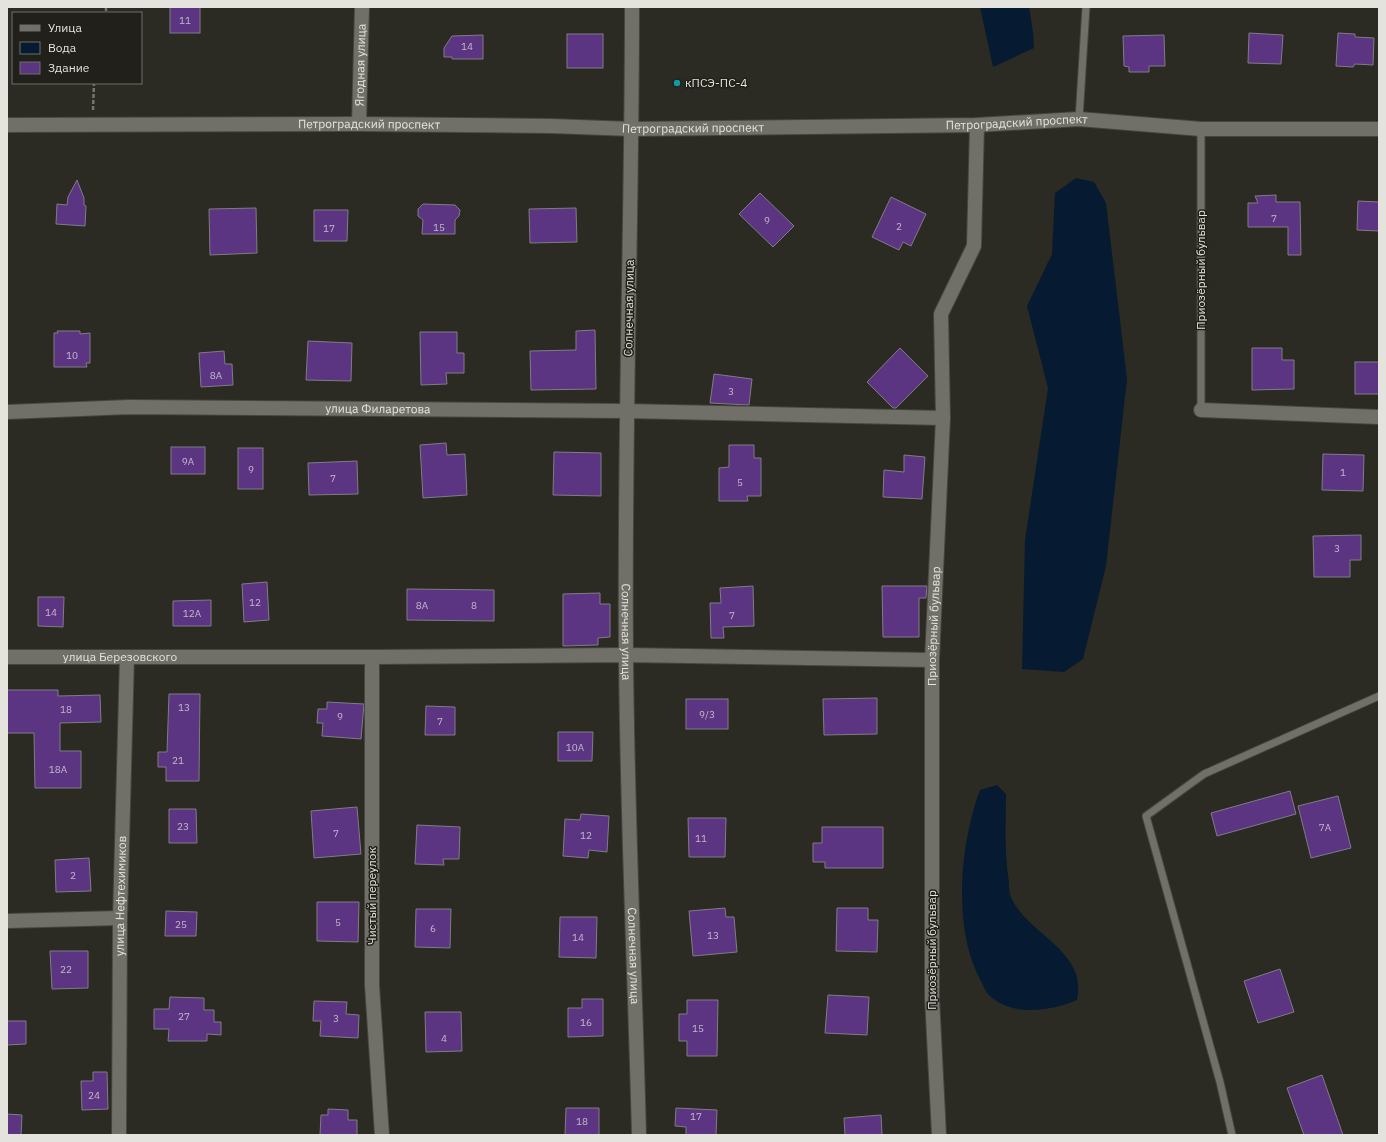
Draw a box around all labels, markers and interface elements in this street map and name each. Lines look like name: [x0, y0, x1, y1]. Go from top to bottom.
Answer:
legend: [12, 12, 142, 84]
house number: 11: [179, 14, 191, 27]
text: Улица: [48, 20, 82, 35]
street label: Ягодная улица: [351, 23, 369, 106]
text: Вода: [48, 40, 77, 55]
house number: 14: [461, 40, 473, 53]
text: Здание: [48, 60, 90, 75]
place label: кПСЭ-ПС-4: [685, 75, 747, 90]
marker: кПСЭ-ПС-4: [672, 78, 682, 88]
street label: Петроградский проспект: [946, 111, 1089, 132]
street label: Петроградский проспект: [298, 116, 441, 132]
street label: Петроградский проспект: [622, 119, 764, 136]
street label: Приозёрный бульвар: [1193, 210, 1208, 330]
house number: 7: [1271, 212, 1277, 225]
house number: 9: [764, 214, 770, 227]
house number: 2: [896, 220, 902, 233]
house number: 15: [433, 221, 445, 234]
house number: 17: [323, 222, 335, 235]
street label: Солнечная улица: [620, 259, 637, 357]
house number: 10: [66, 349, 78, 362]
house number: 8А: [210, 369, 223, 382]
house number: 3: [728, 385, 734, 398]
street label: улица Филаретова: [325, 401, 431, 416]
house number: 9А: [182, 455, 195, 468]
house number: 9: [248, 463, 254, 476]
house number: 1: [1340, 466, 1346, 479]
house number: 7: [330, 472, 336, 485]
house number: 5: [737, 476, 743, 489]
house number: 3: [1334, 542, 1340, 555]
street label: Приозёрный бульвар: [924, 566, 943, 686]
street label: Солнечная улица: [619, 583, 634, 681]
house number: 12: [249, 596, 261, 609]
house number: 8А: [416, 599, 429, 612]
house number: 8: [471, 599, 477, 612]
house number: 14: [45, 606, 57, 619]
house number: 12А: [183, 607, 202, 620]
house number: 7: [729, 609, 735, 622]
street label: улица Березовского: [63, 649, 177, 664]
house number: 13: [178, 701, 190, 714]
house number: 18: [60, 703, 72, 716]
house number: 9/3: [699, 708, 715, 721]
house number: 9: [337, 710, 343, 723]
house number: 7: [437, 715, 443, 728]
house number: 10А: [566, 741, 585, 754]
house number: 21: [172, 754, 184, 767]
house number: 18А: [49, 763, 68, 776]
house number: 23: [177, 820, 189, 833]
house number: 7А: [1319, 821, 1332, 834]
house number: 7: [333, 827, 339, 840]
house number: 12: [580, 829, 592, 842]
house number: 11: [695, 832, 707, 845]
street label: улица Нефтехимиков: [112, 836, 129, 956]
street label: Чистый переулок: [364, 847, 379, 945]
house number: 2: [70, 869, 76, 882]
street label: Приозёрный бульвар: [924, 890, 939, 1010]
street label: Солнечная улица: [625, 907, 643, 1005]
house number: 5: [335, 916, 341, 929]
house number: 25: [175, 918, 187, 931]
house number: 6: [430, 922, 436, 935]
house number: 13: [707, 929, 719, 942]
house number: 14: [572, 931, 584, 944]
house number: 22: [60, 963, 72, 976]
house number: 27: [178, 1010, 190, 1023]
house number: 3: [333, 1012, 339, 1025]
house number: 16: [580, 1016, 592, 1029]
house number: 15: [692, 1022, 704, 1035]
house number: 4: [441, 1032, 447, 1045]
house number: 24: [88, 1089, 100, 1102]
house number: 17: [690, 1110, 702, 1123]
house number: 18: [576, 1115, 588, 1128]

